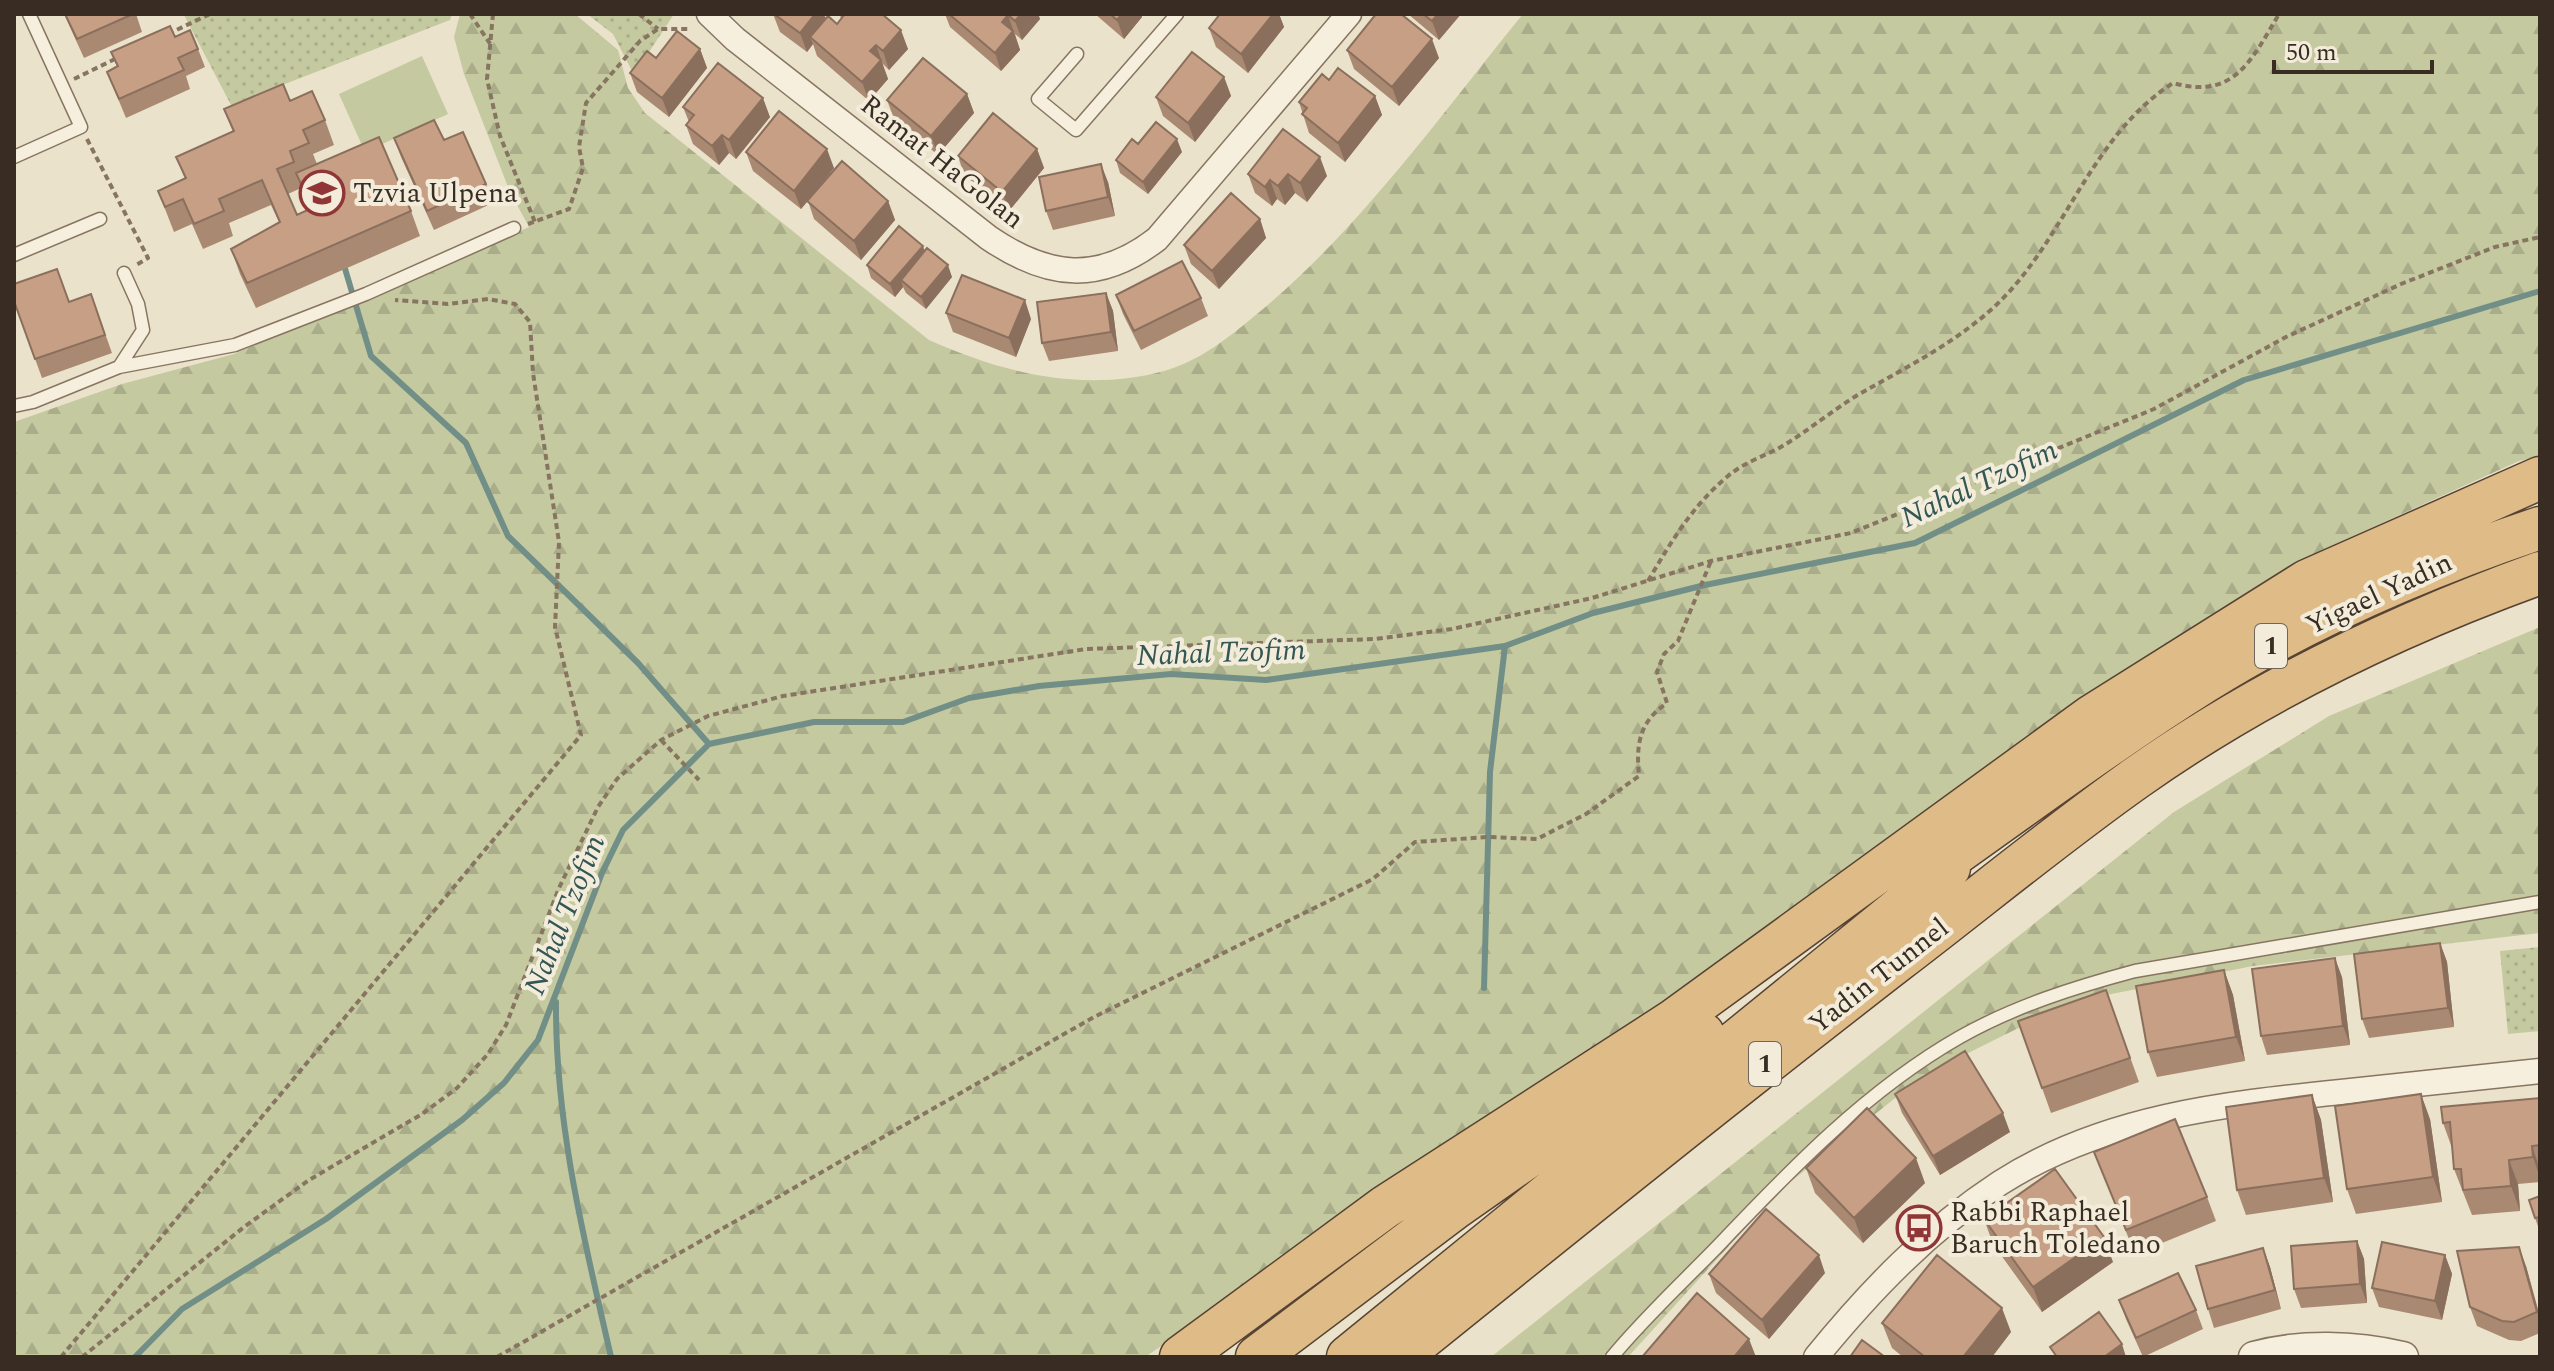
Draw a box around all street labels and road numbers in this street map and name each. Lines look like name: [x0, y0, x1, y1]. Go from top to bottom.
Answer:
street label: Ramat HaGolan: [851, 84, 1033, 240]
street label: Yigael Yadin: [2299, 541, 2459, 647]
road number: 1: [2255, 624, 2287, 668]
street label: Yadin Tunnel: [1799, 907, 1959, 1045]
road number: 1: [1749, 1042, 1781, 1086]

